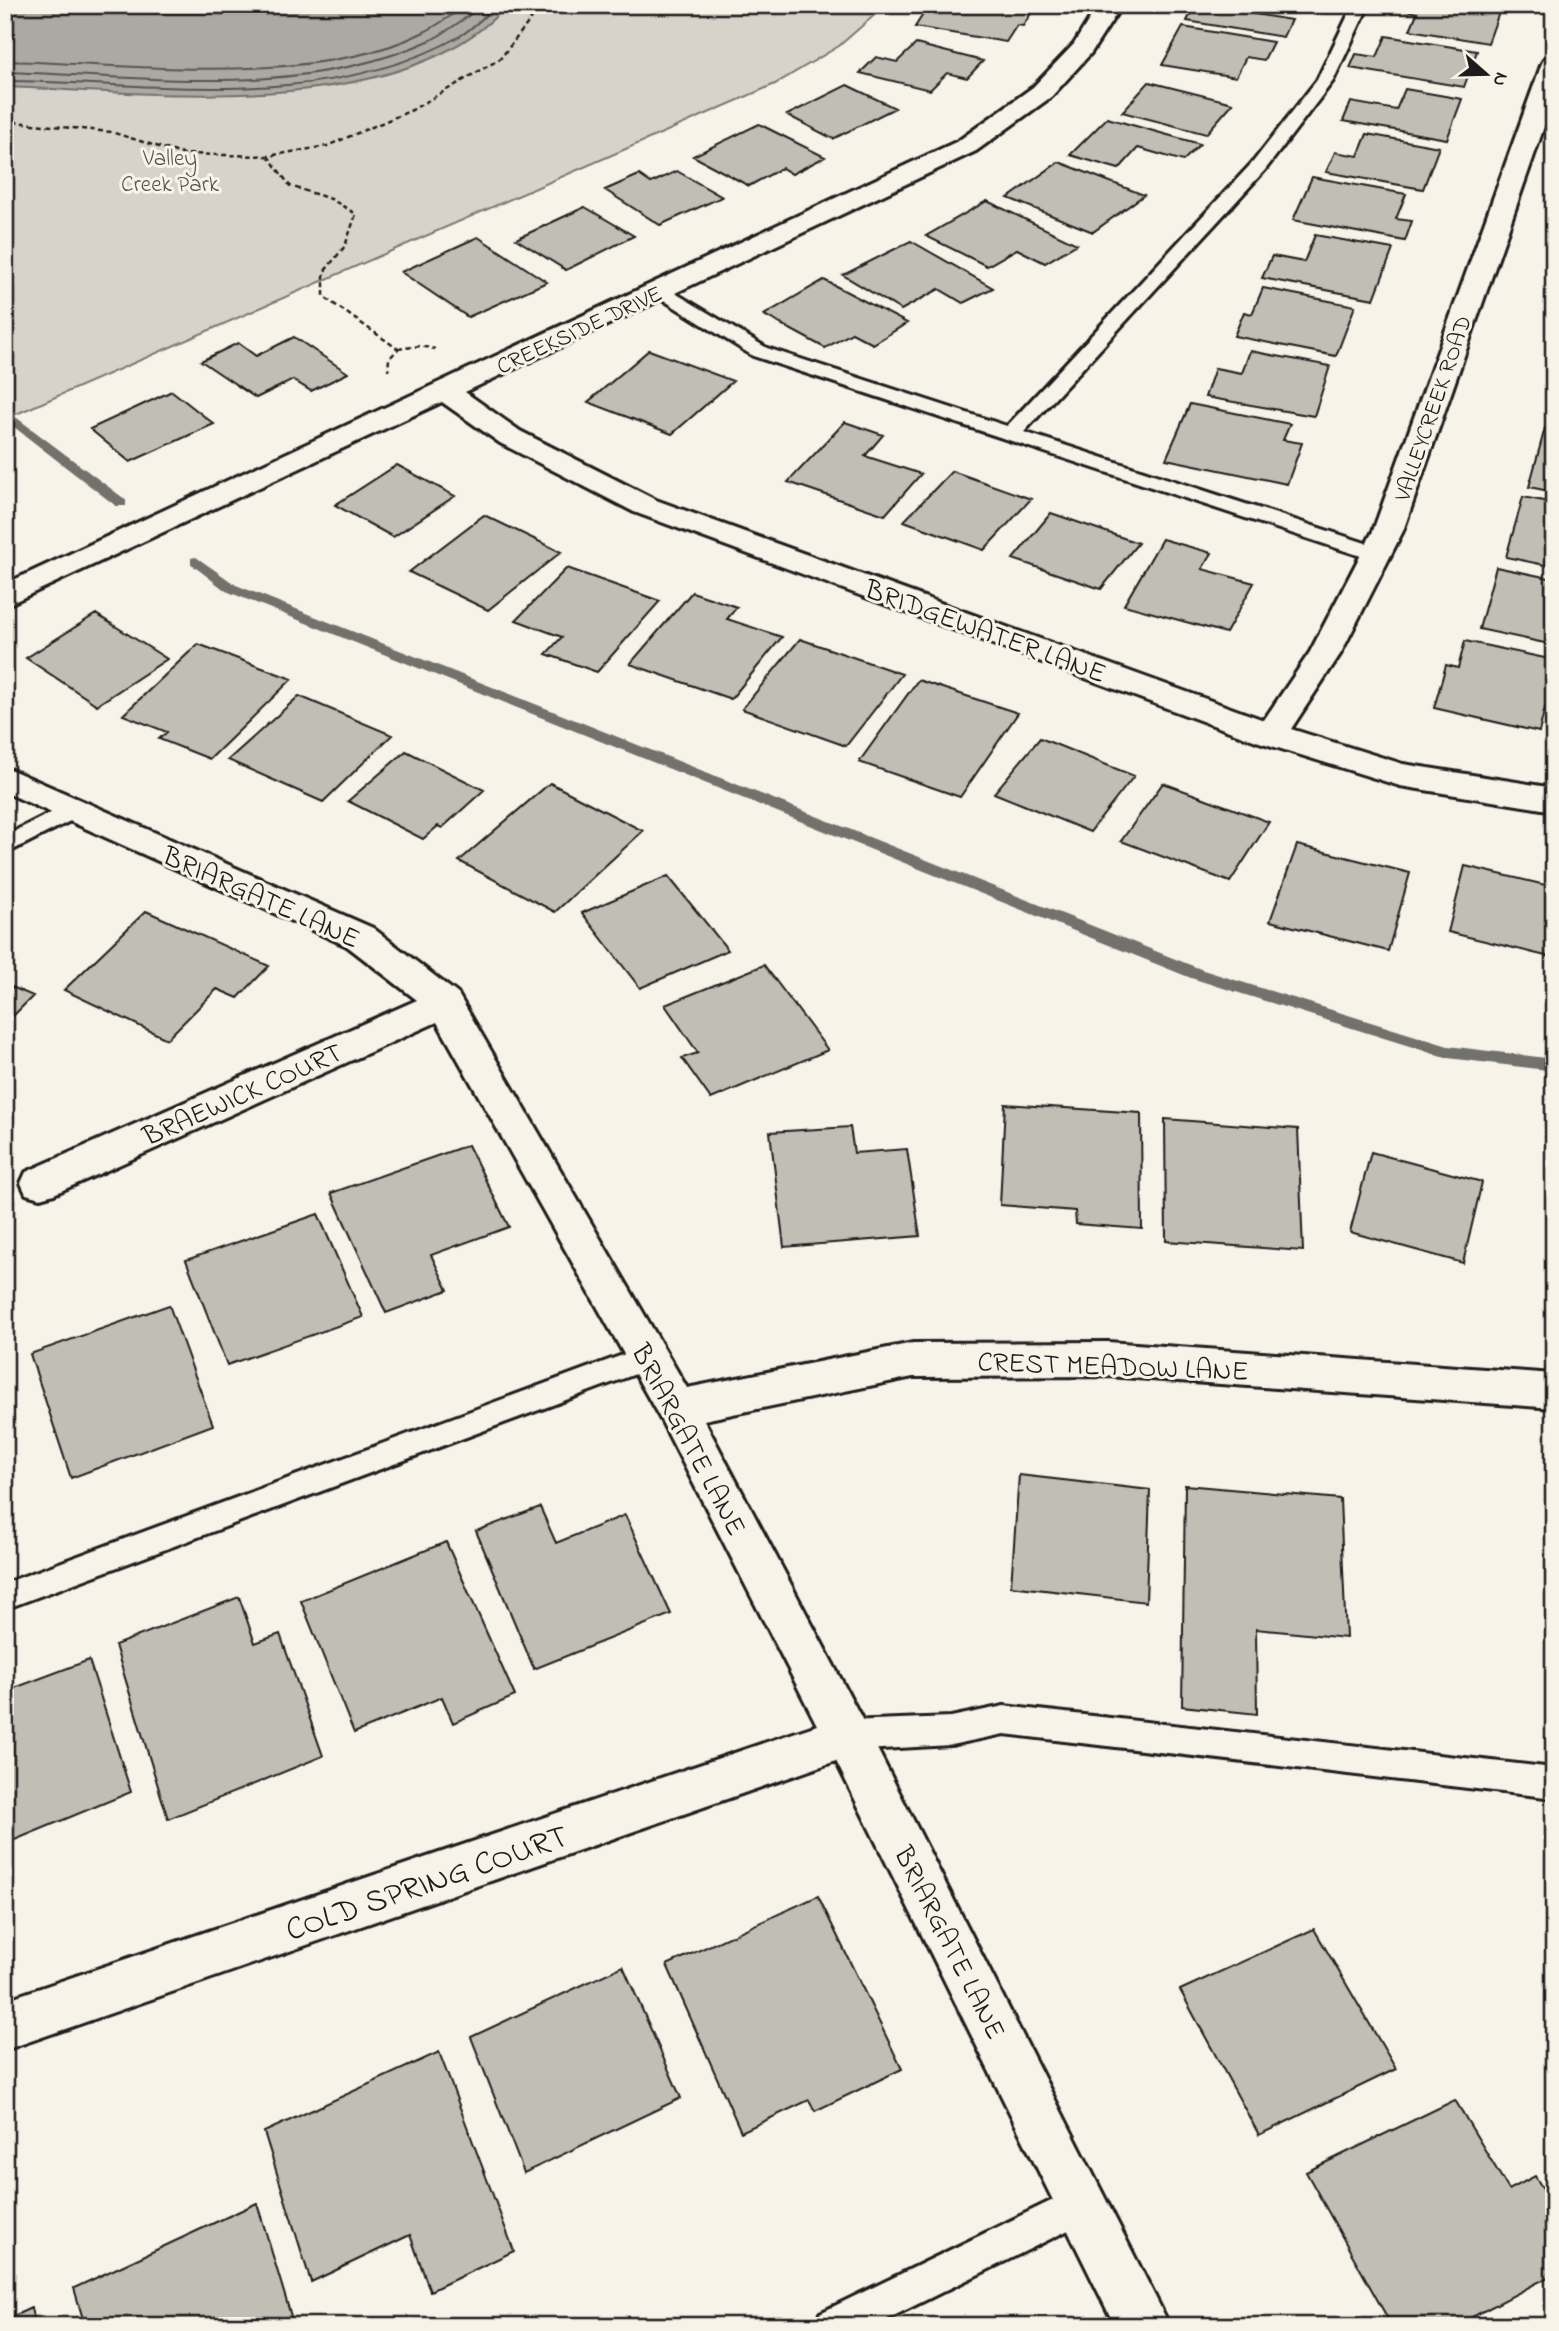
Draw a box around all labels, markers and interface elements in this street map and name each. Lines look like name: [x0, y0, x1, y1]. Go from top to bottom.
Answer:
north arrow: [1450, 38, 1520, 108]
text: N: [1485, 68, 1515, 90]
park label: Valley Creek Park: [121, 143, 220, 202]
street label: CREEKSIDE DRIVE: [492, 278, 668, 384]
street label: VALLEYCREEK ROAD: [1387, 312, 1482, 507]
street label: BRIDGEWATER LANE: [858, 570, 1111, 696]
street label: BRIARGATE LANE: [154, 837, 366, 961]
street label: BRAEWICK COURT: [136, 1034, 350, 1159]
street label: BRIARGATE LANE: [619, 1336, 755, 1544]
street label: CREST MEADOW LANE: [977, 1343, 1249, 1394]
street label: COLD SPRING COURT: [280, 1814, 575, 1956]
street label: BRIARGATE LANE: [881, 1839, 1014, 2047]

